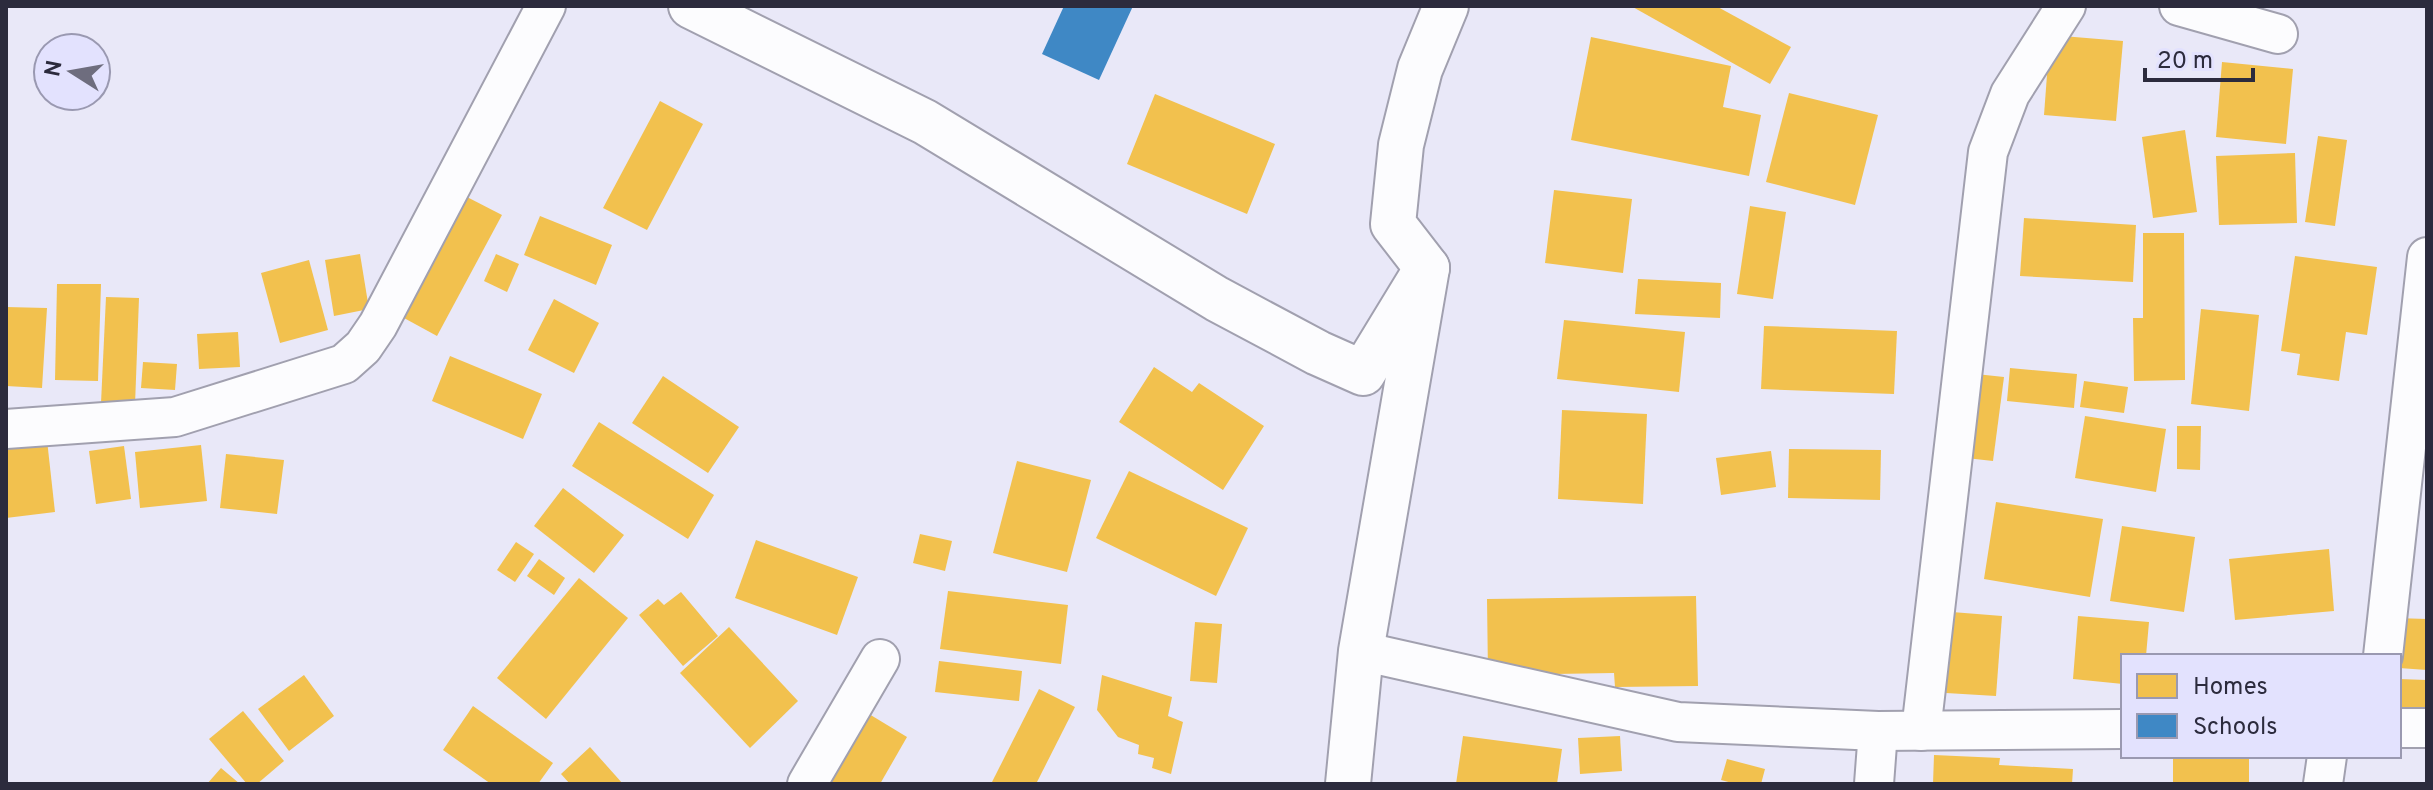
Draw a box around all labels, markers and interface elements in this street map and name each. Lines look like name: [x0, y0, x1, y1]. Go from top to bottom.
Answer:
north arrow: [32, 32, 112, 112]
scale bar: [2145, 32, 2253, 82]
text: 20 m: [2157, 47, 2213, 77]
text: N: [40, 58, 70, 79]
legend: [2121, 654, 2401, 758]
text: Homes: [2193, 673, 2268, 703]
text: Schools: [2193, 713, 2278, 743]

